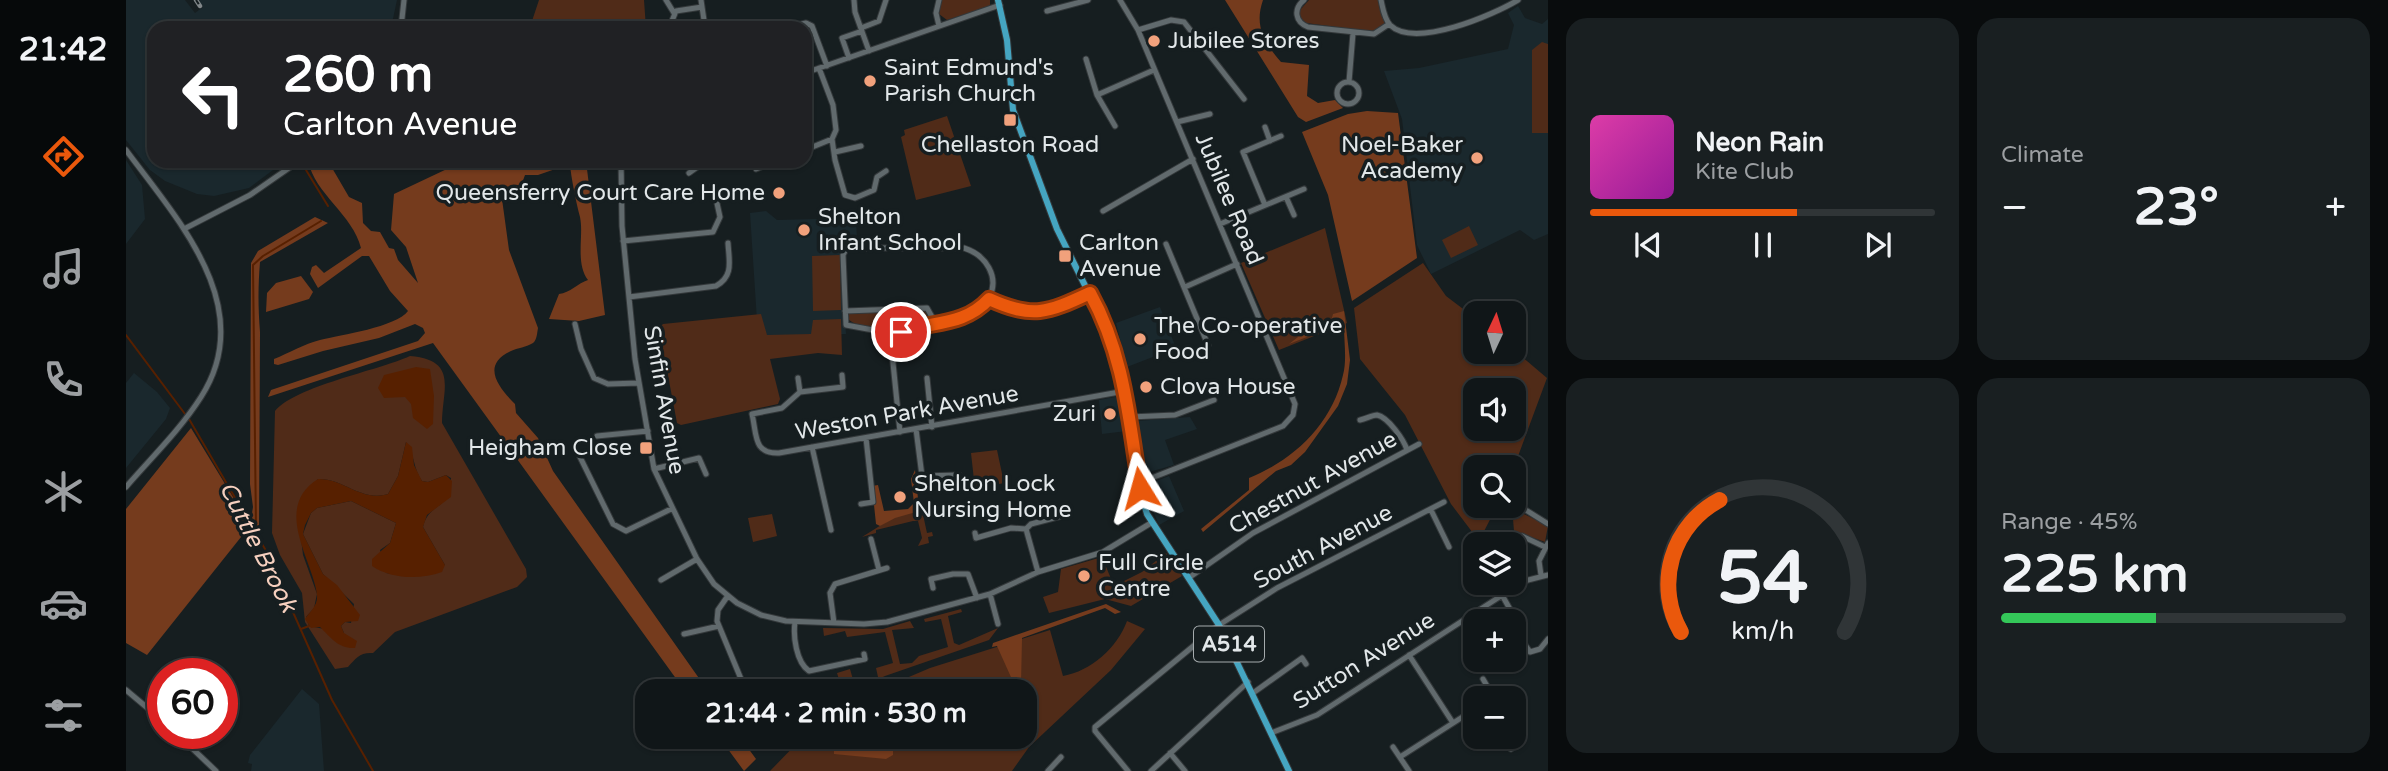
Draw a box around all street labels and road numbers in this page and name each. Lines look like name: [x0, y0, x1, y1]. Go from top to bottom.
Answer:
street label: Jubilee Road: [1189, 129, 1269, 269]
street label: Sinfin Avenue: [637, 324, 691, 476]
street label: Weston Park Avenue: [793, 380, 1021, 446]
street label: Chestnut Avenue: [1224, 425, 1402, 541]
street label: South Avenue: [1249, 499, 1397, 595]
street label: Sutton Avenue: [1288, 606, 1440, 716]
road number: A514: [1194, 626, 1264, 662]

